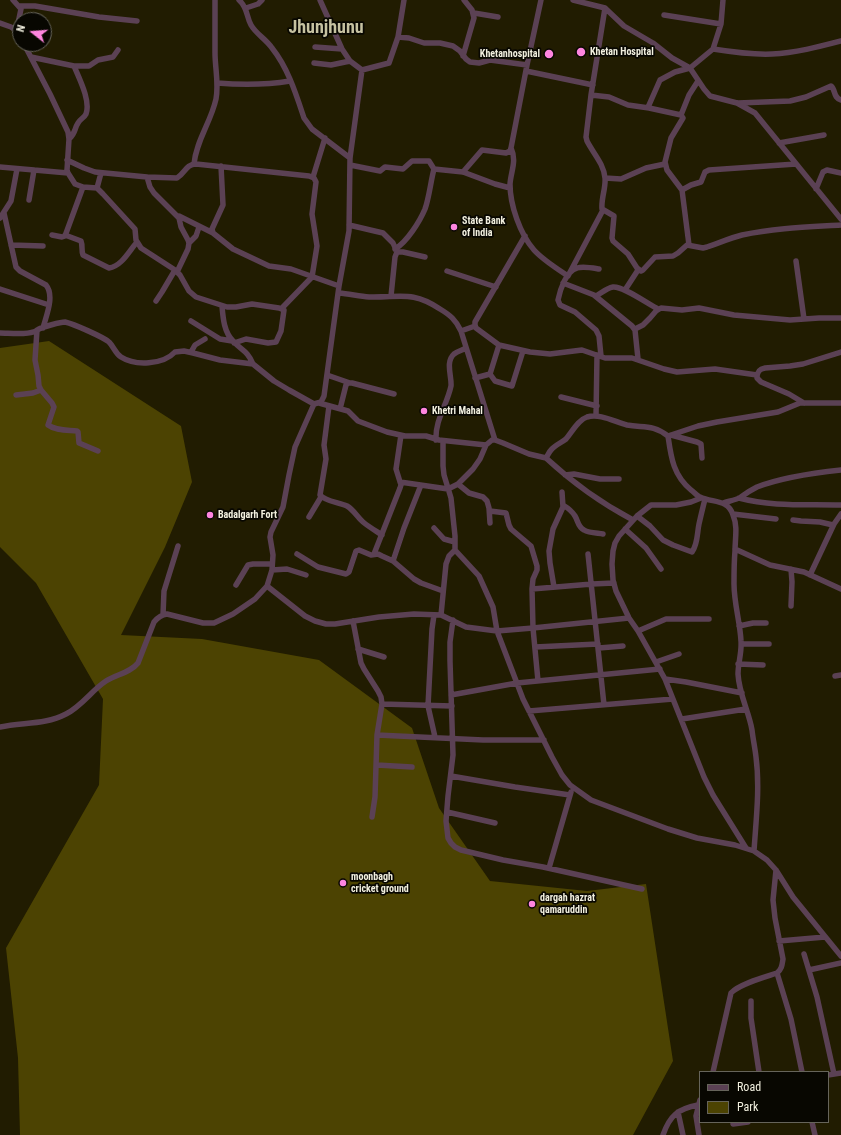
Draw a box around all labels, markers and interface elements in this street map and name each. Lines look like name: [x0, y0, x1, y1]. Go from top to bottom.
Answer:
north arrow: [12, 12, 52, 52]
district label: Jhunjhunu: [288, 17, 364, 39]
text: N: [14, 24, 28, 34]
marker: Khetan Hospital: [575, 46, 587, 58]
place label: Khetan Hospital: [590, 46, 654, 58]
place label: Khetanhospital: [480, 48, 540, 60]
marker: Khetanhospital: [543, 48, 555, 60]
place label: State Bank of India: [462, 215, 505, 238]
marker: State Bank of India: [449, 222, 459, 232]
place label: Khetri Mahal: [432, 405, 483, 417]
marker: Khetri Mahal: [419, 406, 429, 416]
place label: Badalgarh Fort: [218, 509, 277, 521]
marker: Badalgarh Fort: [205, 510, 215, 520]
place label: moonbagh cricket ground: [351, 871, 409, 894]
marker: moonbagh cricket ground: [338, 878, 348, 888]
place label: dargah hazrat qamaruddin: [540, 892, 595, 916]
marker: dargah hazrat qamaruddin: [527, 899, 537, 909]
legend: [699, 1071, 829, 1123]
text: Road: [737, 1080, 761, 1094]
text: Park: [737, 1100, 758, 1114]

